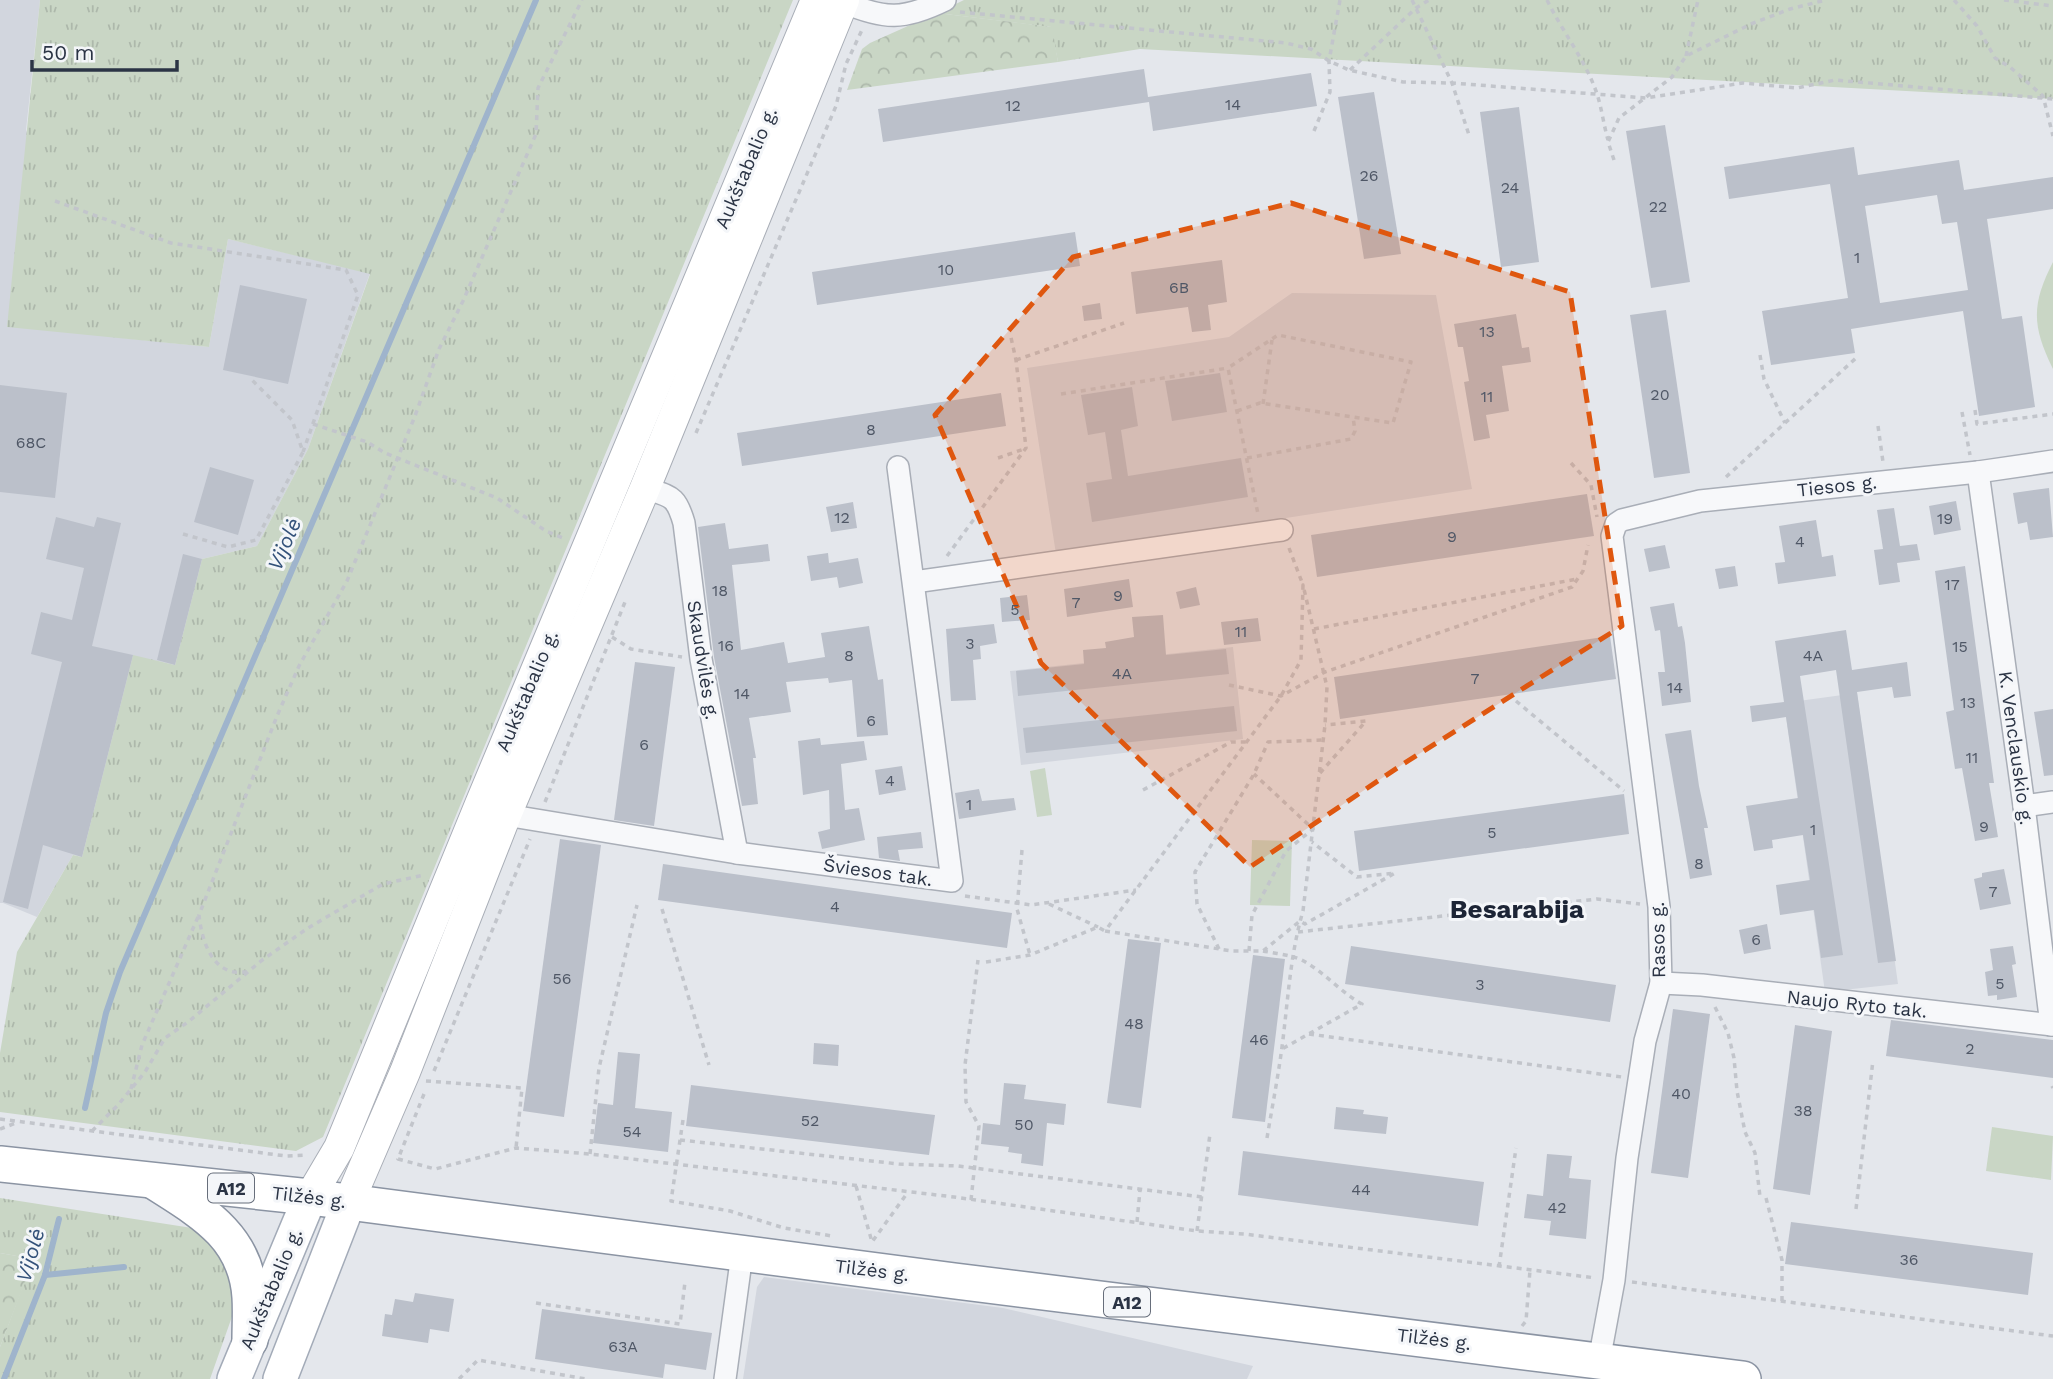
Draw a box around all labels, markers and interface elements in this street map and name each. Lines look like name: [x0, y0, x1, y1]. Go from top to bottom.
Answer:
scale bar: [32, 28, 177, 72]
text: 50 m: [42, 40, 94, 65]
house number: 14: [1225, 95, 1241, 114]
house number: 12: [1005, 96, 1021, 115]
street label: Aukštabalio g.: [710, 104, 782, 232]
house number: 26: [1359, 166, 1379, 185]
house number: 24: [1501, 178, 1520, 197]
house number: 22: [1649, 197, 1667, 216]
house number: 1: [1854, 248, 1860, 267]
house number: 10: [938, 260, 954, 279]
house number: 6B: [1169, 278, 1189, 297]
house number: 13: [1479, 322, 1495, 341]
house number: 20: [1650, 385, 1670, 404]
house number: 11: [1481, 387, 1493, 406]
house number: 8: [866, 420, 876, 439]
house number: 68C: [16, 433, 46, 452]
street label: Tiesos g.: [1796, 470, 1878, 502]
house number: 12: [834, 508, 850, 527]
house number: 19: [1937, 509, 1953, 528]
water label: Vijolė: [262, 514, 306, 574]
house number: 9: [1447, 527, 1457, 546]
house number: 4: [1795, 532, 1805, 551]
house number: 17: [1944, 575, 1960, 594]
house number: 18: [712, 581, 728, 600]
house number: 9: [1113, 586, 1123, 605]
house number: 7: [1072, 593, 1081, 612]
street label: Skaudvilės g.: [682, 599, 724, 721]
house number: 5: [1010, 600, 1020, 619]
house number: 11: [1235, 622, 1247, 641]
street label: Aukštabalio g.: [491, 627, 563, 755]
house number: 3: [965, 634, 975, 653]
house number: 16: [718, 636, 734, 655]
house number: 15: [1952, 637, 1968, 656]
house number: 8: [844, 646, 854, 665]
house number: 4A: [1803, 646, 1824, 665]
house number: 4A: [1112, 664, 1133, 683]
house number: 7: [1471, 669, 1480, 688]
street label: K. Venclauskio g.: [1994, 669, 2038, 827]
house number: 14: [1667, 678, 1683, 697]
house number: 14: [734, 684, 750, 703]
house number: 13: [1960, 693, 1976, 712]
house number: 6: [866, 711, 876, 730]
house number: 6: [639, 735, 649, 754]
house number: 11: [1966, 748, 1978, 767]
house number: 4: [885, 771, 895, 790]
house number: 1: [966, 795, 972, 814]
house number: 9: [1979, 817, 1989, 836]
house number: 1: [1810, 820, 1816, 839]
house number: 5: [1487, 823, 1497, 842]
street label: Šviesos tak.: [822, 853, 934, 891]
house number: 8: [1694, 854, 1704, 873]
house number: 7: [1989, 882, 1998, 901]
district label: Besarabija: [1450, 894, 1584, 924]
house number: 4: [830, 897, 840, 916]
street label: Rasos g.: [1646, 902, 1670, 978]
house number: 6: [1751, 930, 1761, 949]
house number: 56: [552, 969, 572, 988]
house number: 5: [1995, 974, 2005, 993]
house number: 3: [1475, 975, 1485, 994]
street label: Naujo Ryto tak.: [1786, 985, 1928, 1023]
house number: 48: [1124, 1014, 1144, 1033]
house number: 46: [1249, 1030, 1269, 1049]
house number: 2: [1965, 1039, 1975, 1058]
house number: 40: [1671, 1084, 1691, 1103]
house number: 38: [1793, 1101, 1813, 1120]
house number: 52: [801, 1111, 819, 1130]
house number: 50: [1014, 1115, 1034, 1134]
house number: 54: [622, 1122, 642, 1141]
road number: A12: [208, 1174, 254, 1203]
house number: 44: [1351, 1180, 1371, 1199]
street label: Tilžės g.: [271, 1181, 347, 1213]
house number: 42: [1547, 1198, 1567, 1217]
water label: Vijolė: [10, 1225, 50, 1285]
street label: Aukštabalio g.: [235, 1225, 307, 1353]
house number: 36: [1899, 1250, 1919, 1269]
street label: Tilžės g.: [834, 1254, 910, 1286]
road number: A12: [1104, 1288, 1150, 1316]
street label: Tilžės g.: [1396, 1323, 1472, 1355]
house number: 63A: [608, 1337, 638, 1356]

